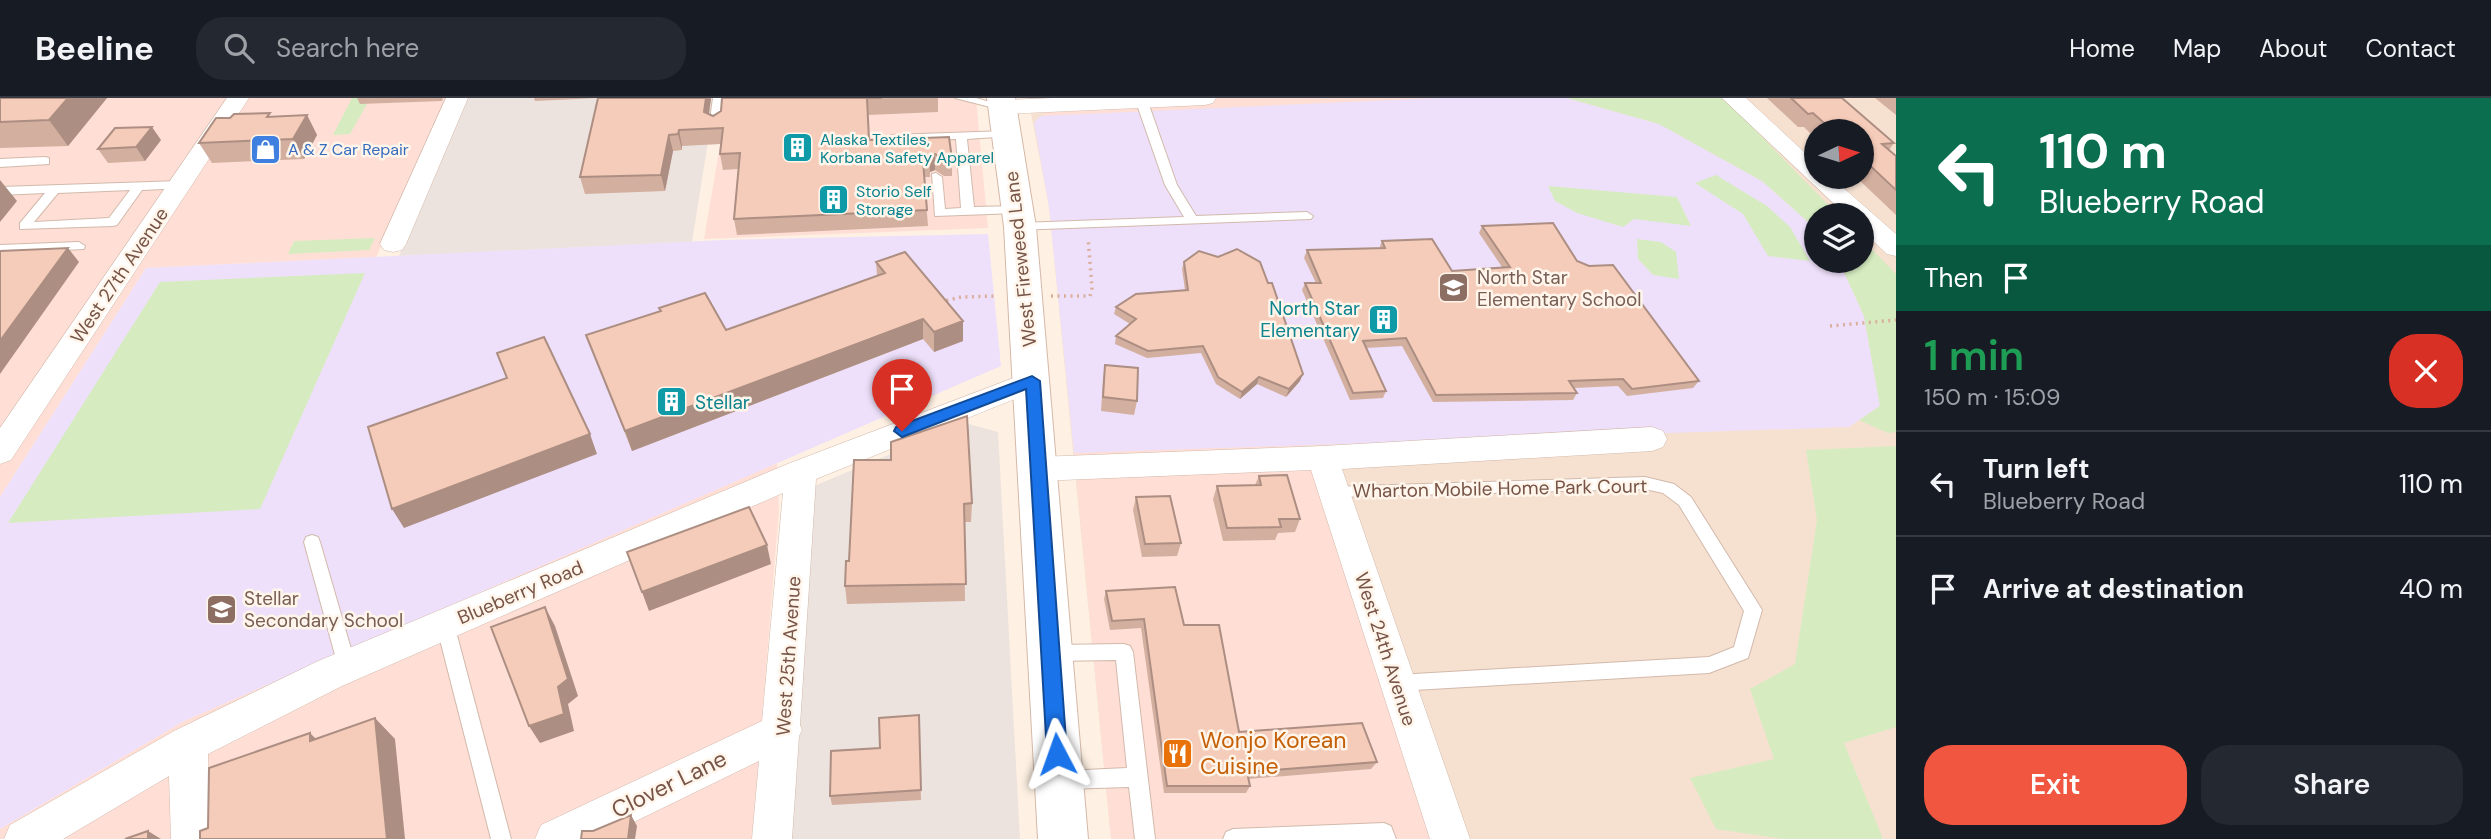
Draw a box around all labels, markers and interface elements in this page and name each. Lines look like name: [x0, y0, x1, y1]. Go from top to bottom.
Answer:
search box: [196, 17, 686, 80]
text: Beeline: [35, 27, 154, 70]
icon: search: [220, 29, 258, 67]
text: Search here: [276, 31, 419, 65]
text: Home: [2069, 33, 2135, 64]
text: Map: [2173, 33, 2221, 64]
text: About: [2259, 33, 2328, 64]
text: Contact: [2366, 33, 2456, 64]
north arrow: [1804, 119, 1874, 189]
map controls: [1804, 119, 1874, 273]
text: 110 m: [2039, 119, 2167, 183]
icon: left: [1924, 126, 2015, 217]
place label: Alaska Textiles, Korbana Safety Apparel: [820, 129, 994, 168]
building icon: Alaska Textiles, Korbana Safety Apparel: [780, 131, 814, 165]
shop icon: A & Z Car Repair: [248, 132, 282, 166]
place label: A & Z Car Repair: [288, 139, 409, 160]
street label: West Fireweed Lane: [999, 170, 1042, 348]
place label: Storio Self Storage: [856, 181, 932, 220]
text: Blueberry Road: [2039, 181, 2265, 223]
building icon: Storio Self Storage: [816, 183, 850, 217]
street label: West 27th Avenue: [65, 203, 174, 348]
button: layers: [1804, 203, 1874, 273]
icon: arrive: [1997, 259, 2035, 297]
text: Then: [1924, 261, 1983, 295]
place label: North Star Elementary School: [1477, 265, 1641, 312]
school or university icon: North Star Elementary School: [1437, 271, 1471, 305]
place label: North Star Elementary: [1260, 296, 1360, 343]
building icon: North Star Elementary: [1366, 302, 1400, 336]
text: 1 min: [1924, 328, 2024, 383]
button: close: [2389, 334, 2463, 408]
pin: [872, 359, 932, 431]
icon: arrive: [883, 370, 921, 408]
text: 150 m · 15:09: [1924, 382, 2060, 412]
building icon: Stellar: [655, 385, 689, 419]
place label: Stellar: [695, 390, 750, 415]
text: Turn left: [1983, 452, 2090, 486]
icon: left: [1924, 465, 1962, 503]
text: 110 m: [2399, 467, 2463, 501]
street label: Wharton Mobile Home Park Court: [1352, 473, 1648, 504]
text: Blueberry Road: [1983, 486, 2145, 516]
street label: Blueberry Road: [454, 555, 587, 630]
street label: West 24th Avenue: [1349, 569, 1422, 729]
icon: arrive: [1924, 570, 1962, 608]
text: Arrive at destination: [1983, 572, 2244, 606]
text: 40 m: [2399, 572, 2463, 606]
street label: West 25th Avenue: [770, 575, 807, 737]
place label: Stellar Secondary School: [244, 586, 403, 633]
school or university icon: Stellar Secondary School: [204, 592, 238, 626]
position arrow: [1020, 717, 1094, 791]
place label: Wonjo Korean Cuisine: [1200, 725, 1346, 781]
restaurant icon: Wonjo Korean Cuisine: [1160, 736, 1194, 770]
street label: Clover Lane: [606, 743, 732, 825]
button: Exit: [1924, 745, 2187, 825]
button: Share: [2201, 745, 2463, 825]

